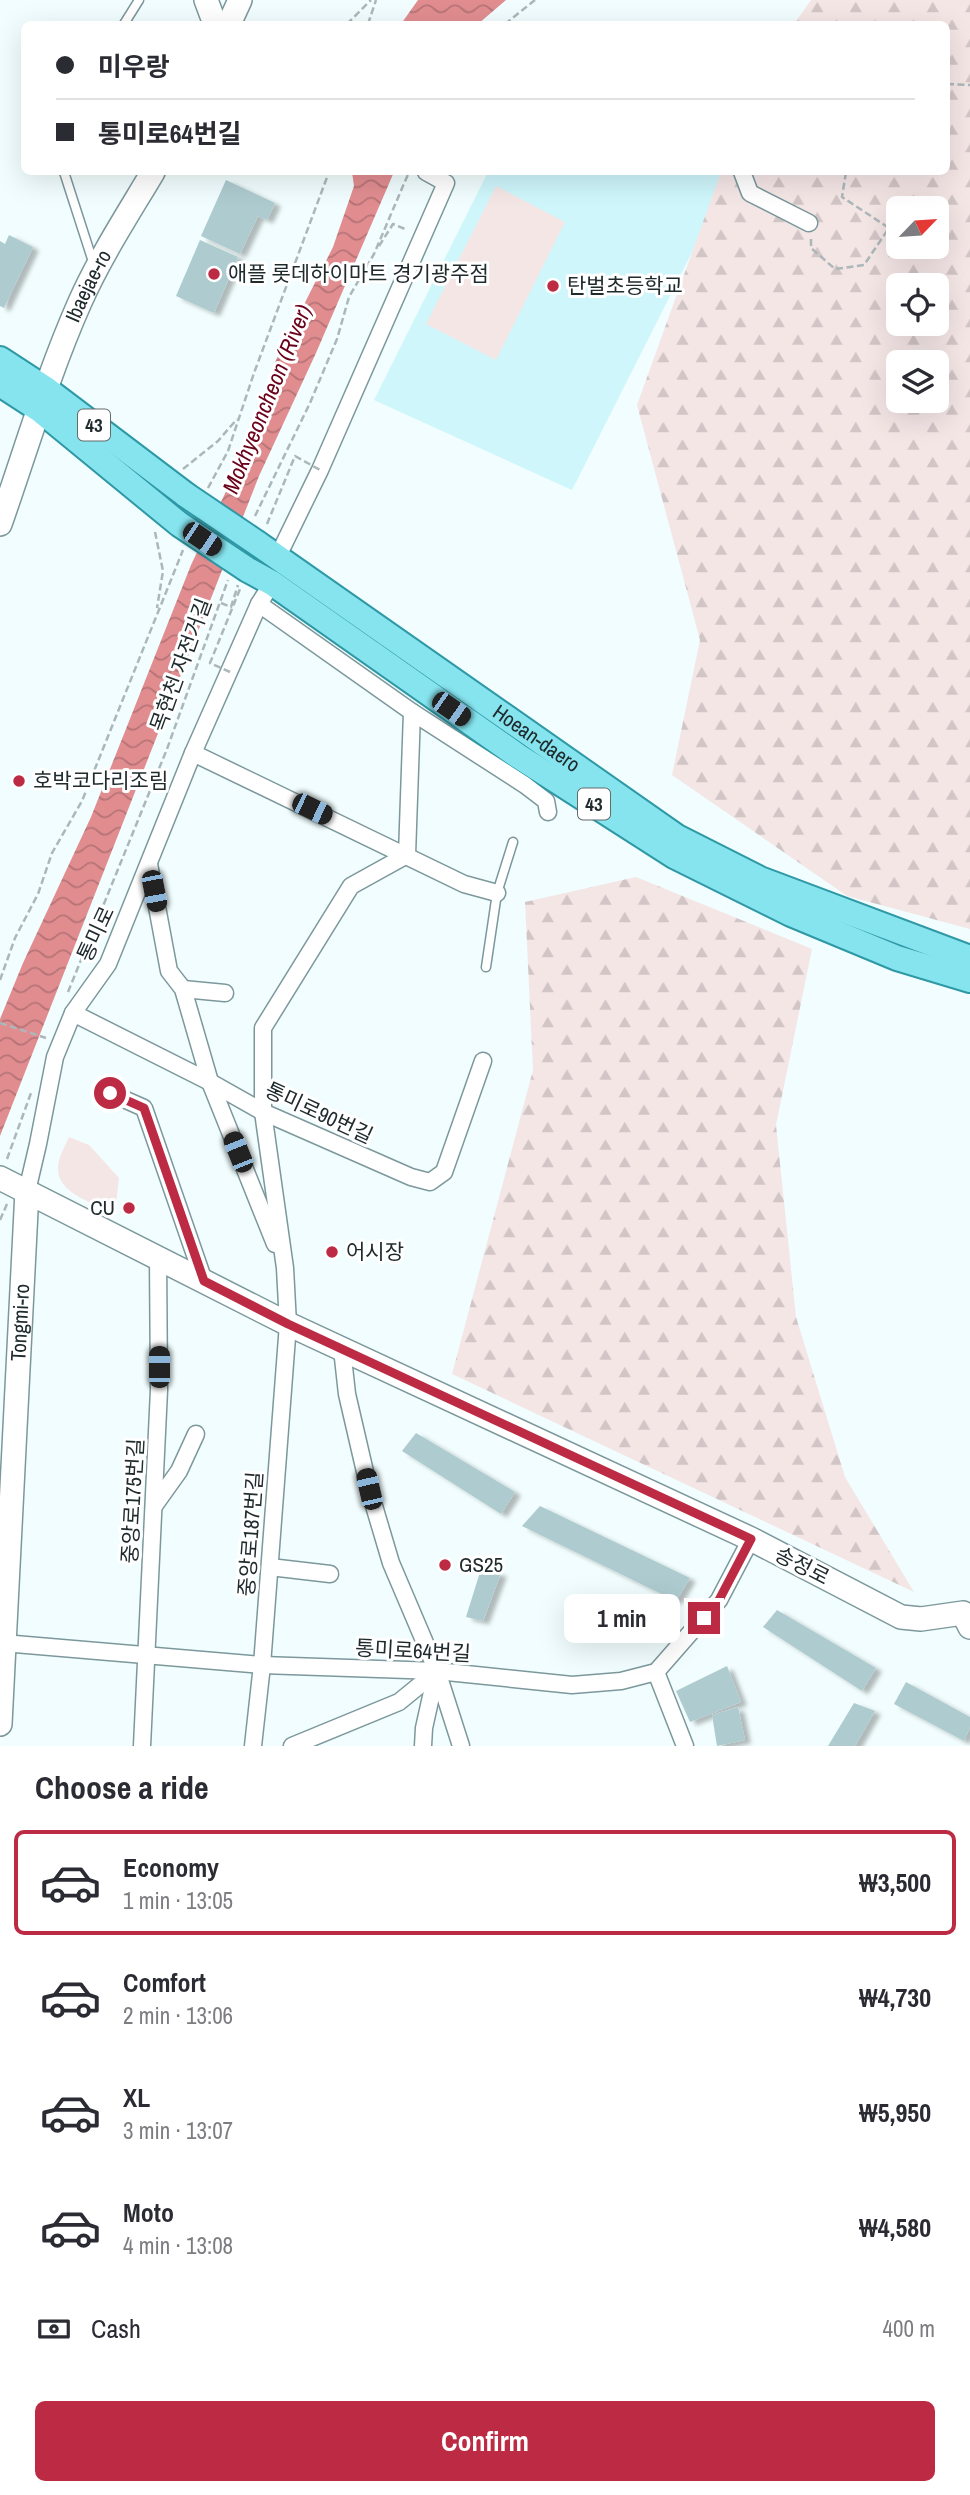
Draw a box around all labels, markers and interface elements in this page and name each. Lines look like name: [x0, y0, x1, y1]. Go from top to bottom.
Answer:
text: 미우랑: [98, 49, 170, 84]
text: 통미로64번길: [98, 116, 241, 151]
north arrow: [886, 196, 948, 259]
map controls: [886, 196, 949, 413]
street label: Ibaejae-ro: [58, 244, 118, 327]
place label: 애플 롯데하이마트 경기광주점: [228, 259, 489, 288]
marker: 애플 롯데하이마트 경기광주점: [206, 266, 222, 282]
place label: 탄벌초등학교: [567, 271, 683, 300]
button: locate: [886, 273, 949, 336]
marker: 탄벌초등학교: [545, 278, 561, 294]
water label: Mokhyeoncheon (River): [214, 300, 319, 498]
button: layers: [886, 350, 949, 413]
road number: 43: [78, 410, 110, 440]
car: [179, 519, 226, 559]
street label: 목현천 자전거길: [143, 594, 218, 736]
car: [428, 688, 475, 730]
street label: Hoean-daero: [487, 697, 586, 779]
place label: 호박코다리조림: [33, 766, 168, 795]
marker: 호박코다리조림: [11, 773, 27, 789]
road number: 43: [578, 789, 610, 820]
car: [289, 790, 336, 828]
car: [140, 868, 169, 914]
street label: 통미로: [70, 901, 121, 966]
street label: 통미로90번길: [261, 1075, 378, 1150]
route start: [94, 1077, 126, 1109]
car: [221, 1129, 256, 1175]
place label: CU: [90, 1193, 115, 1222]
marker: CU: [121, 1200, 137, 1216]
place label: 어시장: [346, 1237, 404, 1266]
marker: 어시장: [324, 1244, 340, 1260]
street label: Tongmi-ro: [3, 1283, 36, 1362]
car: [149, 1346, 170, 1388]
street label: 중앙로175번길: [115, 1438, 150, 1564]
car: [355, 1466, 384, 1512]
street label: 중앙로187번길: [232, 1470, 269, 1597]
street label: 송정로: [770, 1539, 835, 1592]
place label: GS25: [459, 1550, 503, 1579]
marker: GS25: [437, 1557, 453, 1573]
callout: 1 min: [564, 1594, 680, 1642]
route end: [688, 1602, 720, 1634]
text: 1 min: [597, 1603, 647, 1634]
street label: 통미로64번길: [354, 1633, 472, 1668]
text: Choose a ride: [35, 1766, 209, 1809]
text: Economy: [123, 1850, 219, 1885]
icon: car: [39, 1851, 102, 1914]
text: ₩3,500: [859, 1865, 931, 1900]
text: 1 min · 13:05: [123, 1885, 233, 1916]
text: Comfort: [123, 1965, 206, 2000]
icon: car: [39, 1966, 102, 2029]
text: ₩4,730: [859, 1980, 931, 2015]
text: 2 min · 13:06: [123, 2000, 233, 2031]
text: XL: [123, 2080, 150, 2115]
icon: car: [39, 2081, 102, 2144]
text: ₩5,950: [859, 2095, 931, 2130]
text: 3 min · 13:07: [123, 2115, 233, 2146]
text: Moto: [123, 2195, 174, 2230]
icon: car: [39, 2196, 102, 2259]
text: ₩4,580: [859, 2210, 931, 2245]
text: 4 min · 13:08: [123, 2230, 233, 2261]
icon: cash: [35, 2310, 73, 2348]
text: Cash: [91, 2311, 141, 2346]
text: 400 m: [883, 2313, 935, 2344]
button: Confirm: [35, 2401, 935, 2481]

